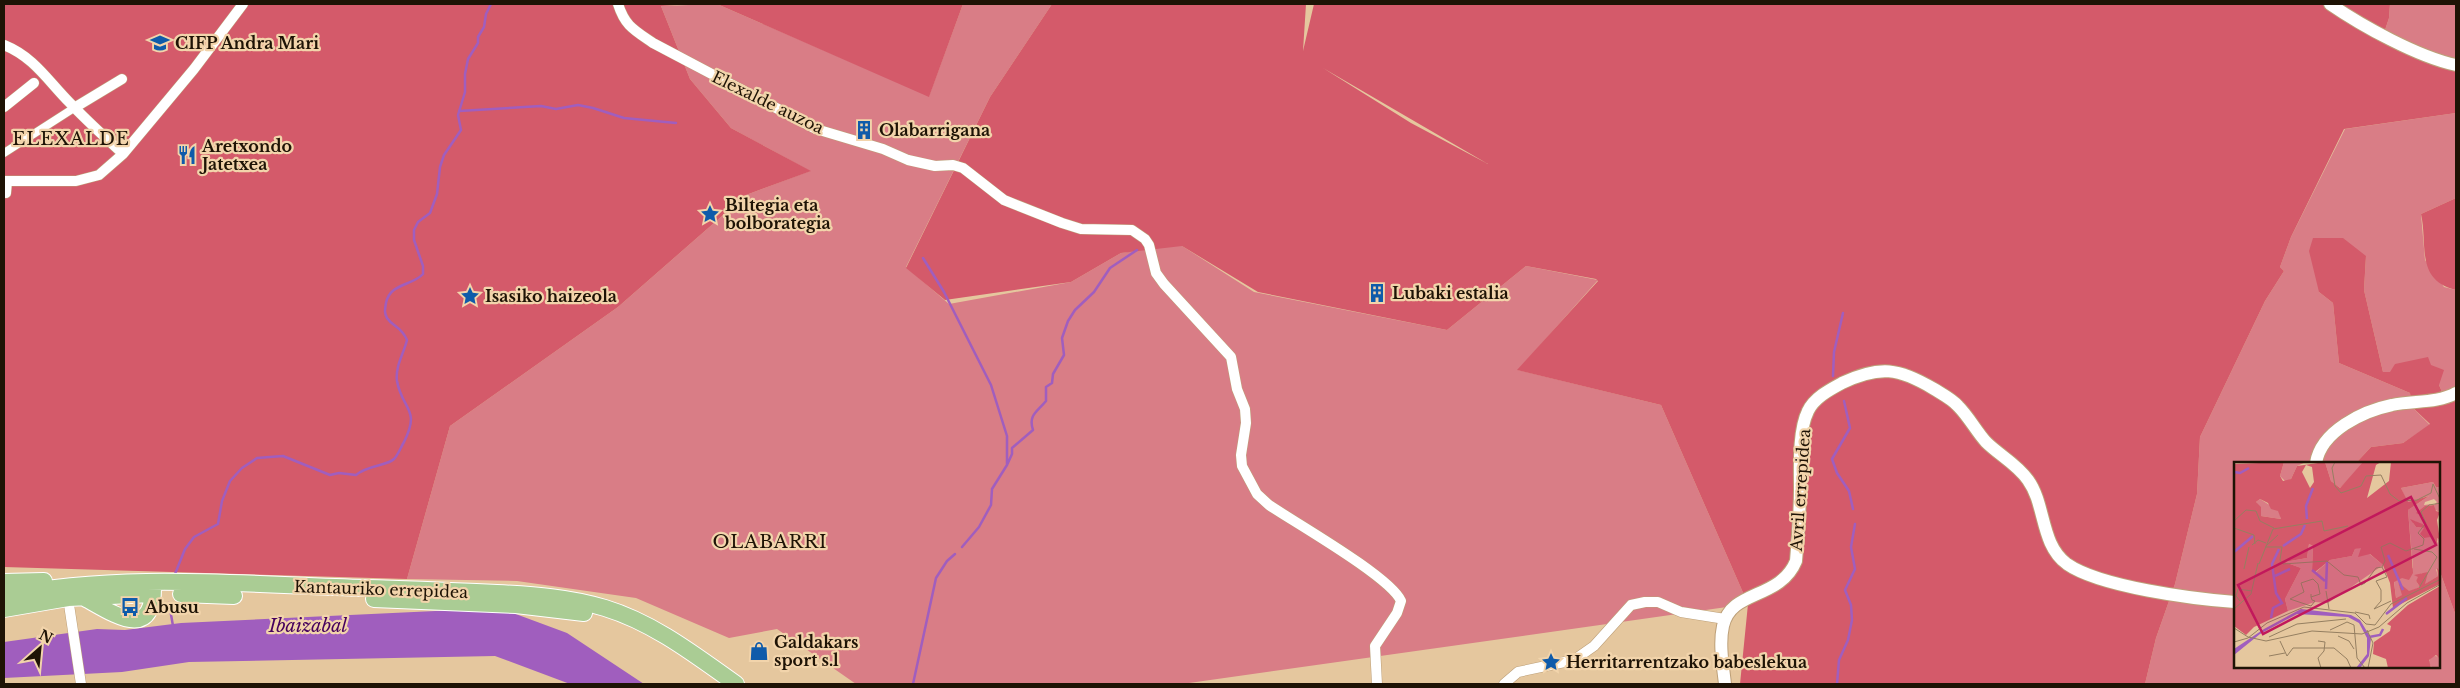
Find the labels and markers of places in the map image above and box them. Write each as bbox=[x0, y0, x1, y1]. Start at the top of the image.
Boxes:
school or university icon: CIFP Andra Mari bbox=[149, 32, 171, 54]
place label: CIFP Andra Mari bbox=[175, 33, 319, 53]
building icon: Olabarrigana bbox=[853, 119, 875, 141]
place label: Olabarrigana bbox=[879, 120, 990, 140]
place label: Aretxondo Jatetxea bbox=[199, 136, 292, 174]
restaurant icon: Aretxondo Jatetxea bbox=[176, 144, 198, 166]
place label: Biltegia eta bolborategia bbox=[724, 195, 831, 233]
place icon: Biltegia eta bolborategia bbox=[699, 203, 721, 225]
building icon: Lubaki estalia bbox=[1366, 282, 1388, 304]
place label: Lubaki estalia bbox=[1392, 283, 1509, 303]
place icon: Isasiko haizeola bbox=[459, 285, 481, 307]
place label: Isasiko haizeola bbox=[485, 286, 617, 306]
bus stop icon: Abusu bbox=[119, 596, 141, 618]
place label: Abusu bbox=[144, 597, 200, 617]
place label: Galdakars sport s.l bbox=[774, 632, 858, 670]
shop icon: Galdakars sport s.l bbox=[748, 640, 770, 662]
place icon: Herritarrentzako babeslekua bbox=[1540, 651, 1562, 673]
place label: Herritarrentzako babeslekua bbox=[1566, 652, 1807, 672]

